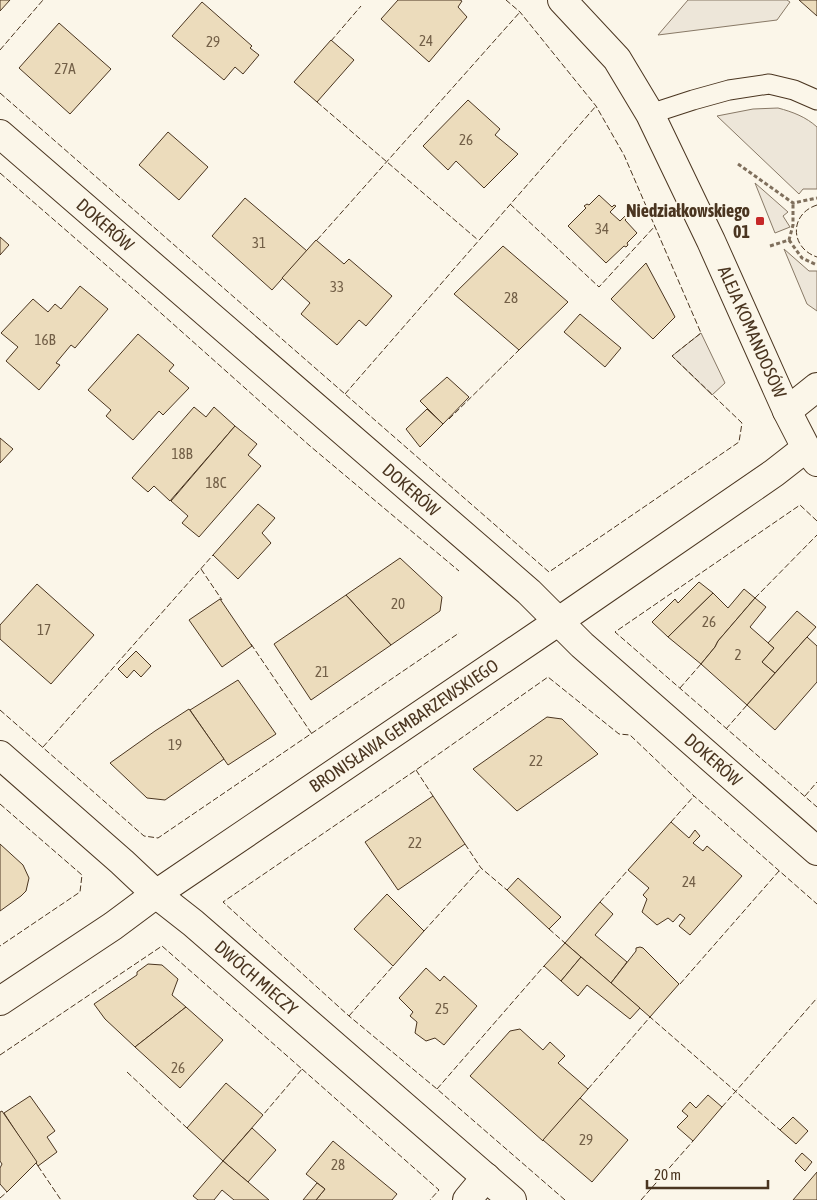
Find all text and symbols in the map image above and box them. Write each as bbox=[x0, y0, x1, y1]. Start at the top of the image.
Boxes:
house number: 24 bbox=[419, 32, 433, 49]
house number: 29 bbox=[206, 33, 220, 50]
house number: 27A bbox=[54, 60, 76, 77]
house number: 26 bbox=[459, 131, 473, 148]
street label: DOKERÓW bbox=[72, 194, 138, 255]
place label: Niedziałkowskiego 01 bbox=[626, 200, 750, 242]
marker: Niedziałkowskiego 01 bbox=[754, 215, 766, 227]
house number: 34 bbox=[595, 220, 609, 237]
house number: 31 bbox=[252, 234, 266, 251]
street label: ALEJA KOMANDOSÓW bbox=[714, 263, 791, 401]
house number: 33 bbox=[330, 278, 344, 295]
house number: 28 bbox=[504, 289, 518, 306]
house number: 16B bbox=[34, 331, 56, 348]
house number: 18B bbox=[171, 445, 193, 462]
street label: DOKERÓW bbox=[378, 459, 444, 520]
house number: 18C bbox=[206, 474, 227, 491]
house number: 20 bbox=[391, 595, 405, 612]
house number: 26 bbox=[702, 613, 716, 630]
house number: 17 bbox=[37, 621, 51, 638]
house number: 2 bbox=[734, 646, 742, 663]
street label: BRONISŁAWA GEMBARZEWSKIEGO bbox=[305, 654, 502, 797]
house number: 21 bbox=[315, 663, 329, 680]
street label: DOKERÓW bbox=[680, 729, 746, 790]
house number: 19 bbox=[168, 736, 182, 753]
house number: 22 bbox=[529, 752, 543, 769]
house number: 22 bbox=[408, 834, 422, 851]
house number: 24 bbox=[682, 873, 696, 890]
street label: DWÓCH MIECZY bbox=[211, 936, 302, 1019]
house number: 25 bbox=[435, 1000, 449, 1017]
house number: 26 bbox=[171, 1059, 185, 1076]
house number: 29 bbox=[579, 1131, 593, 1148]
house number: 28 bbox=[331, 1156, 345, 1173]
scale bar bbox=[647, 1158, 768, 1190]
text: 20 m bbox=[654, 1166, 681, 1183]

